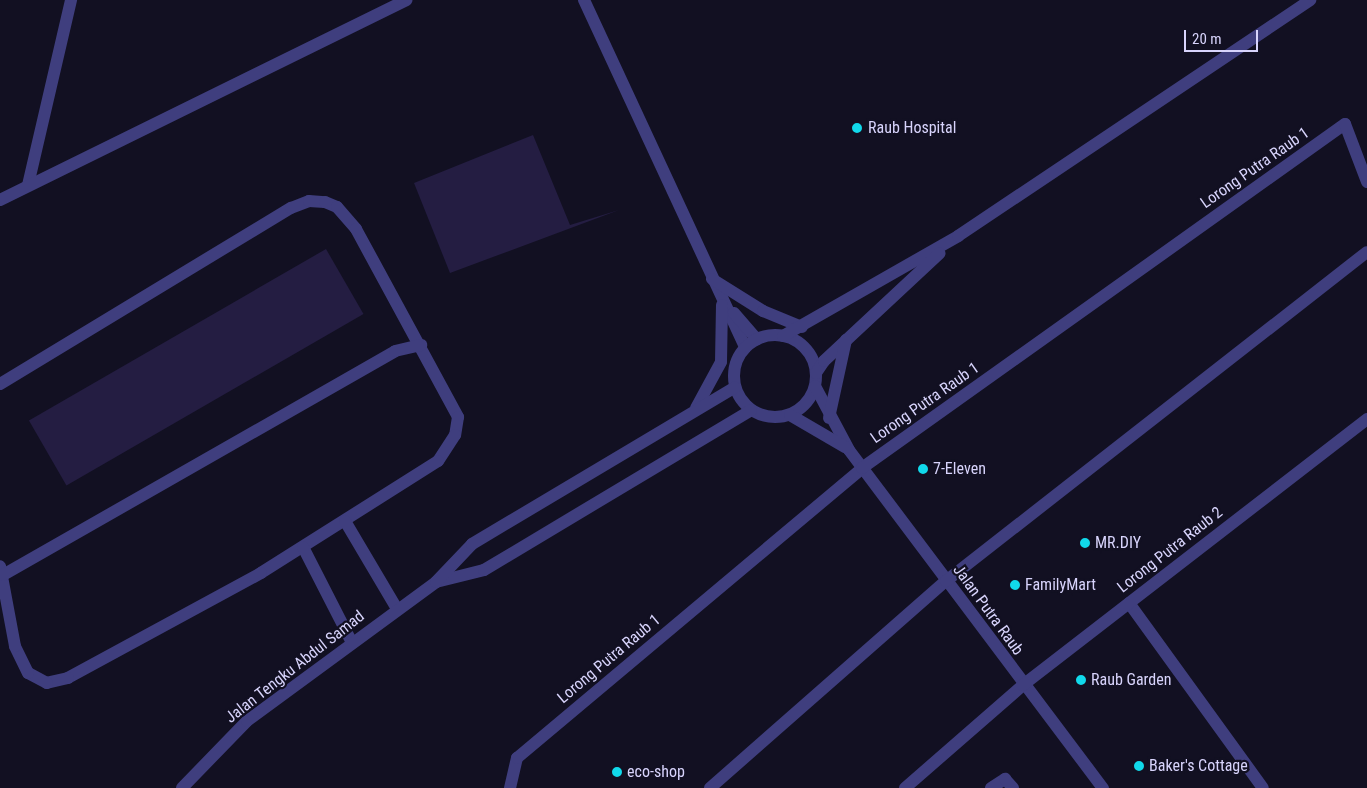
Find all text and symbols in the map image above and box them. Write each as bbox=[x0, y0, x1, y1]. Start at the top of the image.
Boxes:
scale bar bbox=[1187, 20, 1261, 52]
text: 20 m bbox=[1192, 30, 1222, 48]
place label: Raub Hospital bbox=[868, 118, 956, 138]
marker: Raub Hospital bbox=[850, 121, 864, 135]
street label: Lorong Putra Raub 1 bbox=[1197, 123, 1313, 213]
street label: Lorong Putra Raub 1 bbox=[867, 358, 983, 448]
place label: 7-Eleven bbox=[933, 459, 986, 479]
marker: 7-Eleven bbox=[917, 463, 929, 475]
street label: Lorong Putra Raub 2 bbox=[1114, 503, 1226, 597]
place label: MR.DIY bbox=[1095, 533, 1141, 553]
marker: MR.DIY bbox=[1079, 537, 1091, 549]
street label: Jalan Putra Raub bbox=[949, 561, 1027, 659]
place label: FamilyMart bbox=[1025, 575, 1096, 595]
marker: FamilyMart bbox=[1009, 579, 1021, 591]
street label: Jalan Tengku Abdul Samad bbox=[222, 607, 368, 727]
street label: Lorong Putra Raub 1 bbox=[554, 610, 664, 708]
place label: Raub Garden bbox=[1091, 670, 1171, 690]
marker: Raub Garden bbox=[1075, 674, 1087, 686]
place label: Baker's Cottage bbox=[1149, 756, 1248, 776]
marker: Baker's Cottage bbox=[1133, 760, 1145, 772]
place label: eco-shop bbox=[627, 762, 685, 782]
marker: eco-shop bbox=[611, 766, 623, 778]

